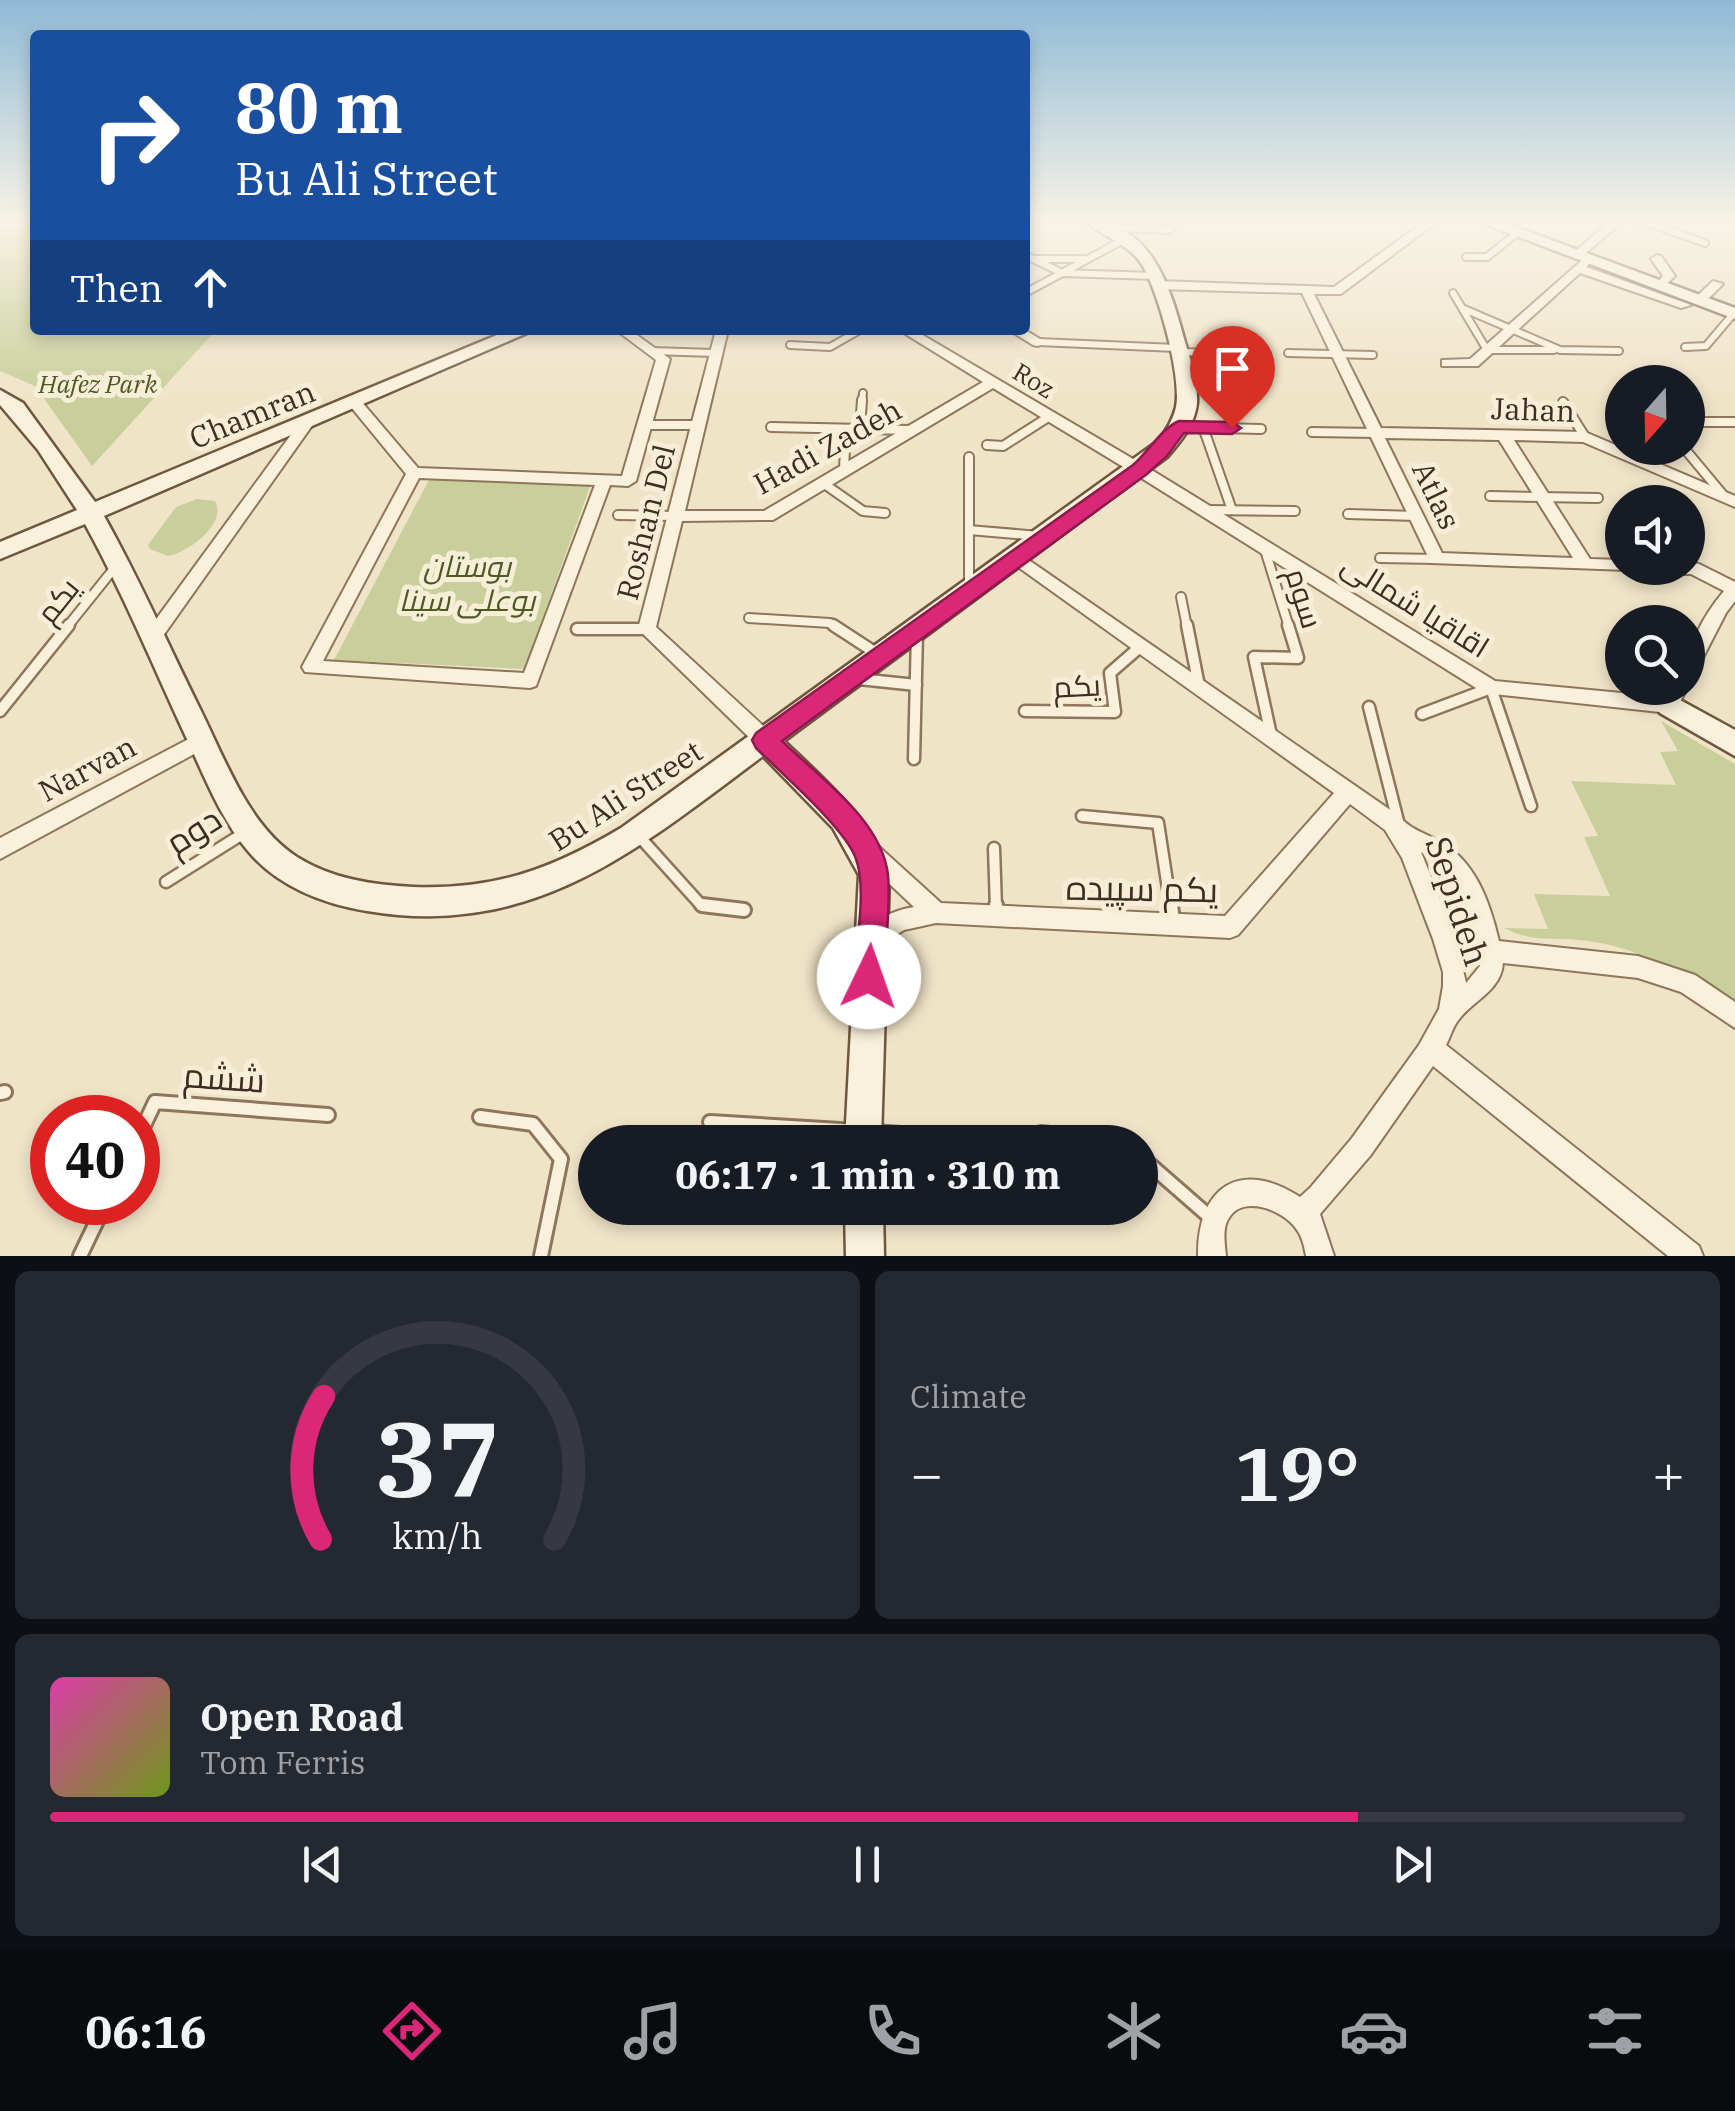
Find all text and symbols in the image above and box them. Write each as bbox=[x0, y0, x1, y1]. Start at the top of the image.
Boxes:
text: 80 m bbox=[235, 61, 403, 152]
icon: right bbox=[70, 70, 200, 200]
text: Bu Ali Street bbox=[235, 149, 498, 207]
icon: ahead bbox=[183, 260, 238, 315]
text: Then bbox=[70, 263, 163, 312]
pin bbox=[1190, 326, 1275, 429]
icon: arrive bbox=[1205, 341, 1260, 396]
street label: Roz bbox=[1007, 355, 1061, 405]
north arrow bbox=[1605, 365, 1705, 465]
map controls bbox=[1605, 365, 1705, 705]
park label: Hafez Park bbox=[38, 367, 158, 400]
street label: Chamran bbox=[184, 371, 320, 457]
street label: Jahan bbox=[1490, 388, 1576, 430]
street label: Hadi Zadeh bbox=[746, 389, 908, 503]
street label: Roshan Del bbox=[607, 440, 683, 604]
street label: Atlas bbox=[1404, 455, 1470, 535]
button: sound bbox=[1605, 485, 1705, 585]
street label: اقاقیا شمالی bbox=[1335, 544, 1497, 666]
park label: بوستان بوعلی سینا bbox=[399, 546, 537, 619]
street label: سوم bbox=[1276, 563, 1333, 633]
street label: یکم bbox=[27, 569, 89, 632]
button: search bbox=[1605, 605, 1705, 705]
street label: یکم bbox=[1052, 664, 1102, 708]
street label: Narvan bbox=[32, 726, 142, 810]
street label: Bu Ali Street bbox=[541, 731, 709, 859]
street label: دوم bbox=[156, 795, 231, 867]
street label: Sepideh bbox=[1415, 830, 1501, 972]
street label: یکم سپیده bbox=[1065, 864, 1219, 914]
position arrow bbox=[817, 925, 921, 1029]
street label: ششم bbox=[181, 1051, 267, 1105]
speed limit sign: 40 bbox=[30, 1095, 160, 1225]
text: 06:17 · 1 min · 310 m bbox=[675, 1150, 1061, 1199]
text: Climate bbox=[910, 1375, 1027, 1417]
text: 37 bbox=[375, 1390, 500, 1526]
text: 19° bbox=[1235, 1424, 1360, 1522]
text: − bbox=[910, 1438, 943, 1509]
text: + bbox=[1652, 1438, 1685, 1509]
text: km/h bbox=[392, 1512, 483, 1559]
text: Open Road bbox=[200, 1692, 404, 1741]
text: Tom Ferris bbox=[200, 1741, 365, 1783]
icon: previous bbox=[295, 1837, 350, 1892]
icon: pause bbox=[840, 1837, 895, 1892]
icon: next bbox=[1385, 1837, 1440, 1892]
icon: directions bbox=[377, 1996, 447, 2066]
icon: music bbox=[618, 1996, 688, 2066]
icon: phone bbox=[858, 1996, 928, 2066]
icon: climate bbox=[1099, 1996, 1169, 2066]
icon: car bbox=[1339, 1996, 1409, 2066]
icon: filters bbox=[1580, 1996, 1650, 2066]
text: 06:16 bbox=[85, 2002, 207, 2060]

